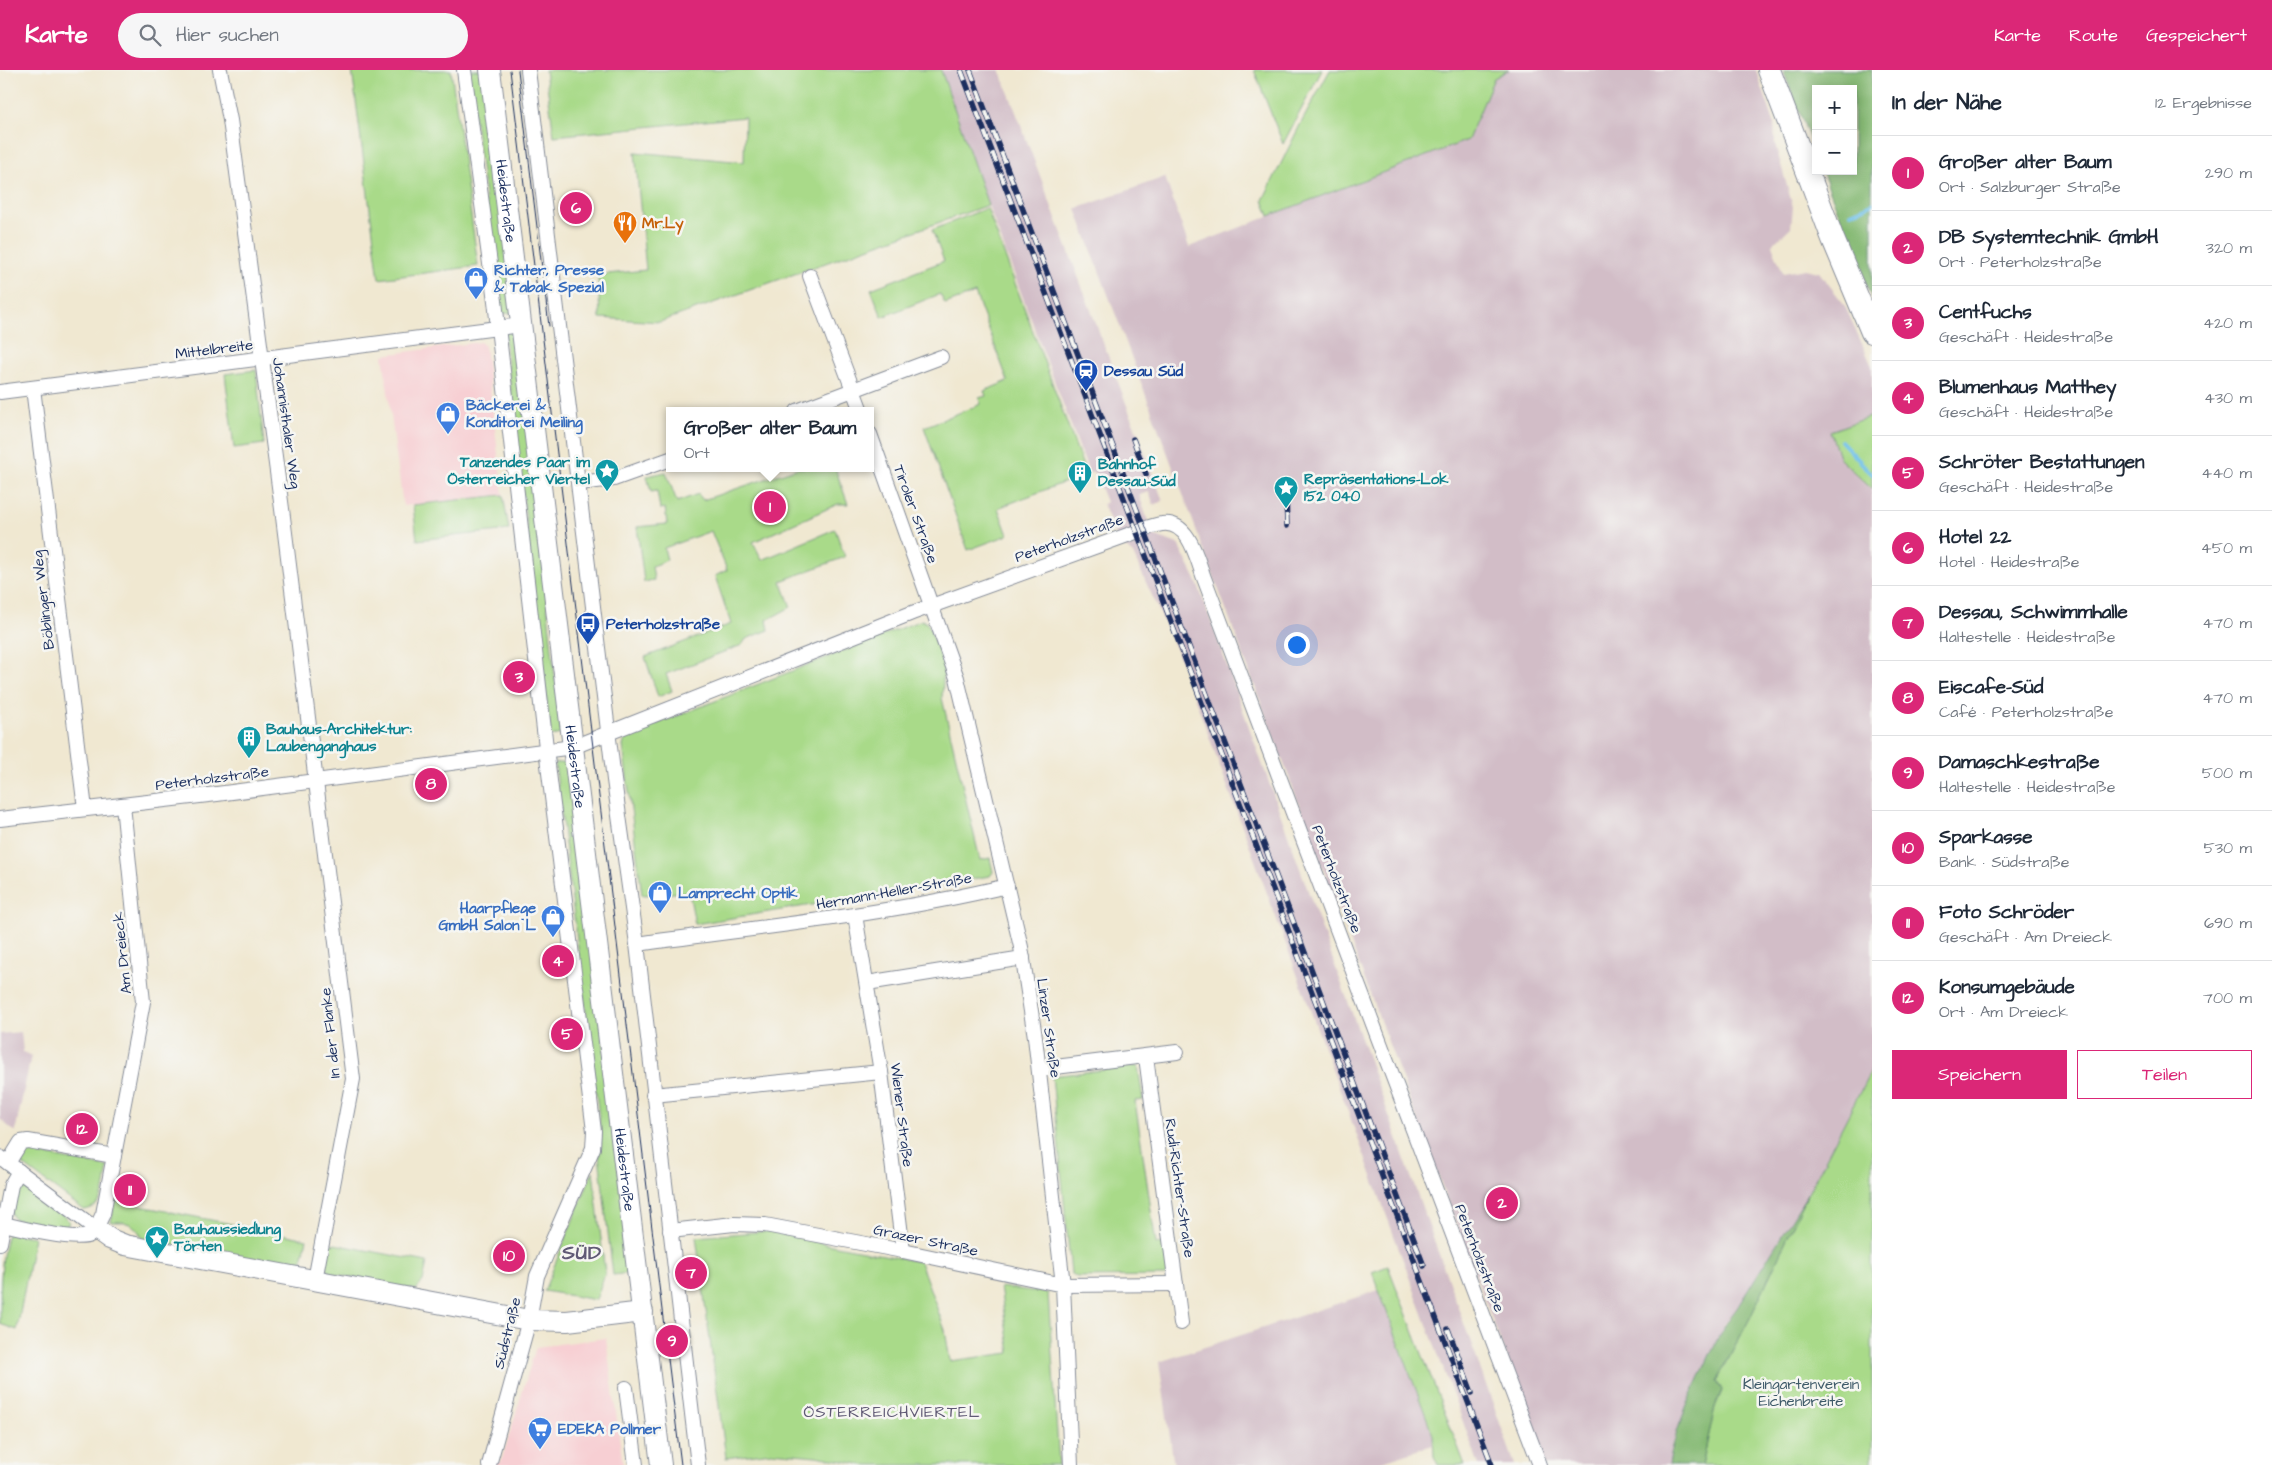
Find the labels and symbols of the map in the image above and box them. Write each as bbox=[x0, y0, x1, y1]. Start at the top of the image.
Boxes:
street label: Heidestraße bbox=[490, 158, 521, 244]
pin: 6 bbox=[560, 189, 592, 227]
restaurant icon: Mr.Ly bbox=[612, 210, 638, 244]
place label: Mr.Ly bbox=[642, 213, 684, 235]
place label: Richter, Presse & Tabak Spezial bbox=[493, 260, 605, 298]
shop icon: Richter, Presse & Tabak Spezial bbox=[463, 266, 489, 300]
street label: Mittelbreite bbox=[174, 334, 254, 365]
street label: Johannisthaler Weg bbox=[266, 356, 306, 490]
station icon: Dessau Süd bbox=[1073, 358, 1099, 392]
place label: Dessau Süd bbox=[1104, 361, 1183, 382]
place label: Bäckerei & Konditorei Meiling bbox=[466, 395, 583, 435]
shop icon: Bäckerei & Konditorei Meiling bbox=[435, 401, 461, 435]
place label: Tanzendes Paar im Österreicher Viertel bbox=[447, 452, 591, 490]
place label: Bahnhof Dessau-Süd bbox=[1098, 454, 1176, 492]
place icon: Tanzendes Paar im Österreicher Viertel bbox=[594, 458, 620, 492]
building icon: Bahnhof Dessau-Süd bbox=[1067, 460, 1093, 494]
street label: Tiroler Straße bbox=[888, 462, 943, 566]
place label: Repräsentations-Lok 152 040 bbox=[1304, 469, 1449, 507]
place icon: Repräsentations-Lok 152 040 bbox=[1273, 475, 1299, 509]
pin: 1 bbox=[754, 488, 786, 526]
street label: Peterholzstraße bbox=[1012, 509, 1126, 568]
street label: Böblinger Weg bbox=[27, 549, 61, 651]
bus stop icon: Peterholzstraße bbox=[575, 611, 601, 645]
place label: Peterholzstraße bbox=[606, 614, 720, 635]
your location bbox=[1284, 632, 1310, 658]
pin: 3 bbox=[503, 658, 535, 696]
place label: Bauhaus-Architektur: Laubenganghaus bbox=[266, 719, 412, 759]
street label: Heidestraße bbox=[559, 724, 590, 810]
building icon: Bauhaus-Architektur: Laubenganghaus bbox=[236, 725, 262, 759]
street label: Peterholzstraße bbox=[154, 761, 270, 796]
pin: 8 bbox=[415, 765, 447, 803]
street label: Peterholzstraße bbox=[1306, 822, 1367, 936]
street label: Hermann-Heller-Straße bbox=[815, 867, 974, 916]
shop icon: Lamprecht Optik bbox=[647, 880, 673, 914]
place label: Lamprecht Optik bbox=[678, 883, 798, 904]
place label: Haarpflege GmbH Salon L bbox=[438, 898, 537, 936]
shop icon: Haarpflege GmbH Salon L bbox=[540, 904, 566, 938]
street label: Am Dreieck bbox=[108, 911, 137, 995]
pin: 4 bbox=[542, 942, 574, 980]
street label: Linzer Straße bbox=[1031, 977, 1066, 1079]
street label: In der Flanke bbox=[315, 987, 346, 1079]
pin: 5 bbox=[551, 1015, 583, 1053]
street label: Wiener Straße bbox=[885, 1062, 918, 1168]
pin: 12 bbox=[66, 1110, 98, 1148]
street label: Rudi-Richter-Straße bbox=[1159, 1117, 1200, 1259]
street label: Heidestraße bbox=[609, 1127, 640, 1213]
pin: 11 bbox=[114, 1171, 146, 1209]
pin: 2 bbox=[1486, 1184, 1518, 1222]
street label: Peterholzstraße bbox=[1449, 1201, 1510, 1315]
place label: Bauhaussiedlung Törten bbox=[173, 1219, 281, 1257]
street label: Grazer Straße bbox=[872, 1219, 980, 1262]
place icon: Bauhaussiedlung Törten bbox=[144, 1225, 170, 1259]
pin: 10 bbox=[493, 1237, 525, 1275]
district label: SÜD bbox=[561, 1239, 602, 1267]
pin: 7 bbox=[675, 1254, 707, 1292]
street label: Südstraße bbox=[488, 1295, 527, 1371]
pin: 9 bbox=[656, 1322, 688, 1360]
park label: Kleingartenverein Eichenbreite bbox=[1743, 1374, 1860, 1412]
district label: ÖSTERREICHVIERTEL bbox=[804, 1401, 981, 1423]
supermarket icon: EDEKA Pollmer bbox=[527, 1416, 553, 1450]
place label: EDEKA Pollmer bbox=[558, 1419, 662, 1440]

